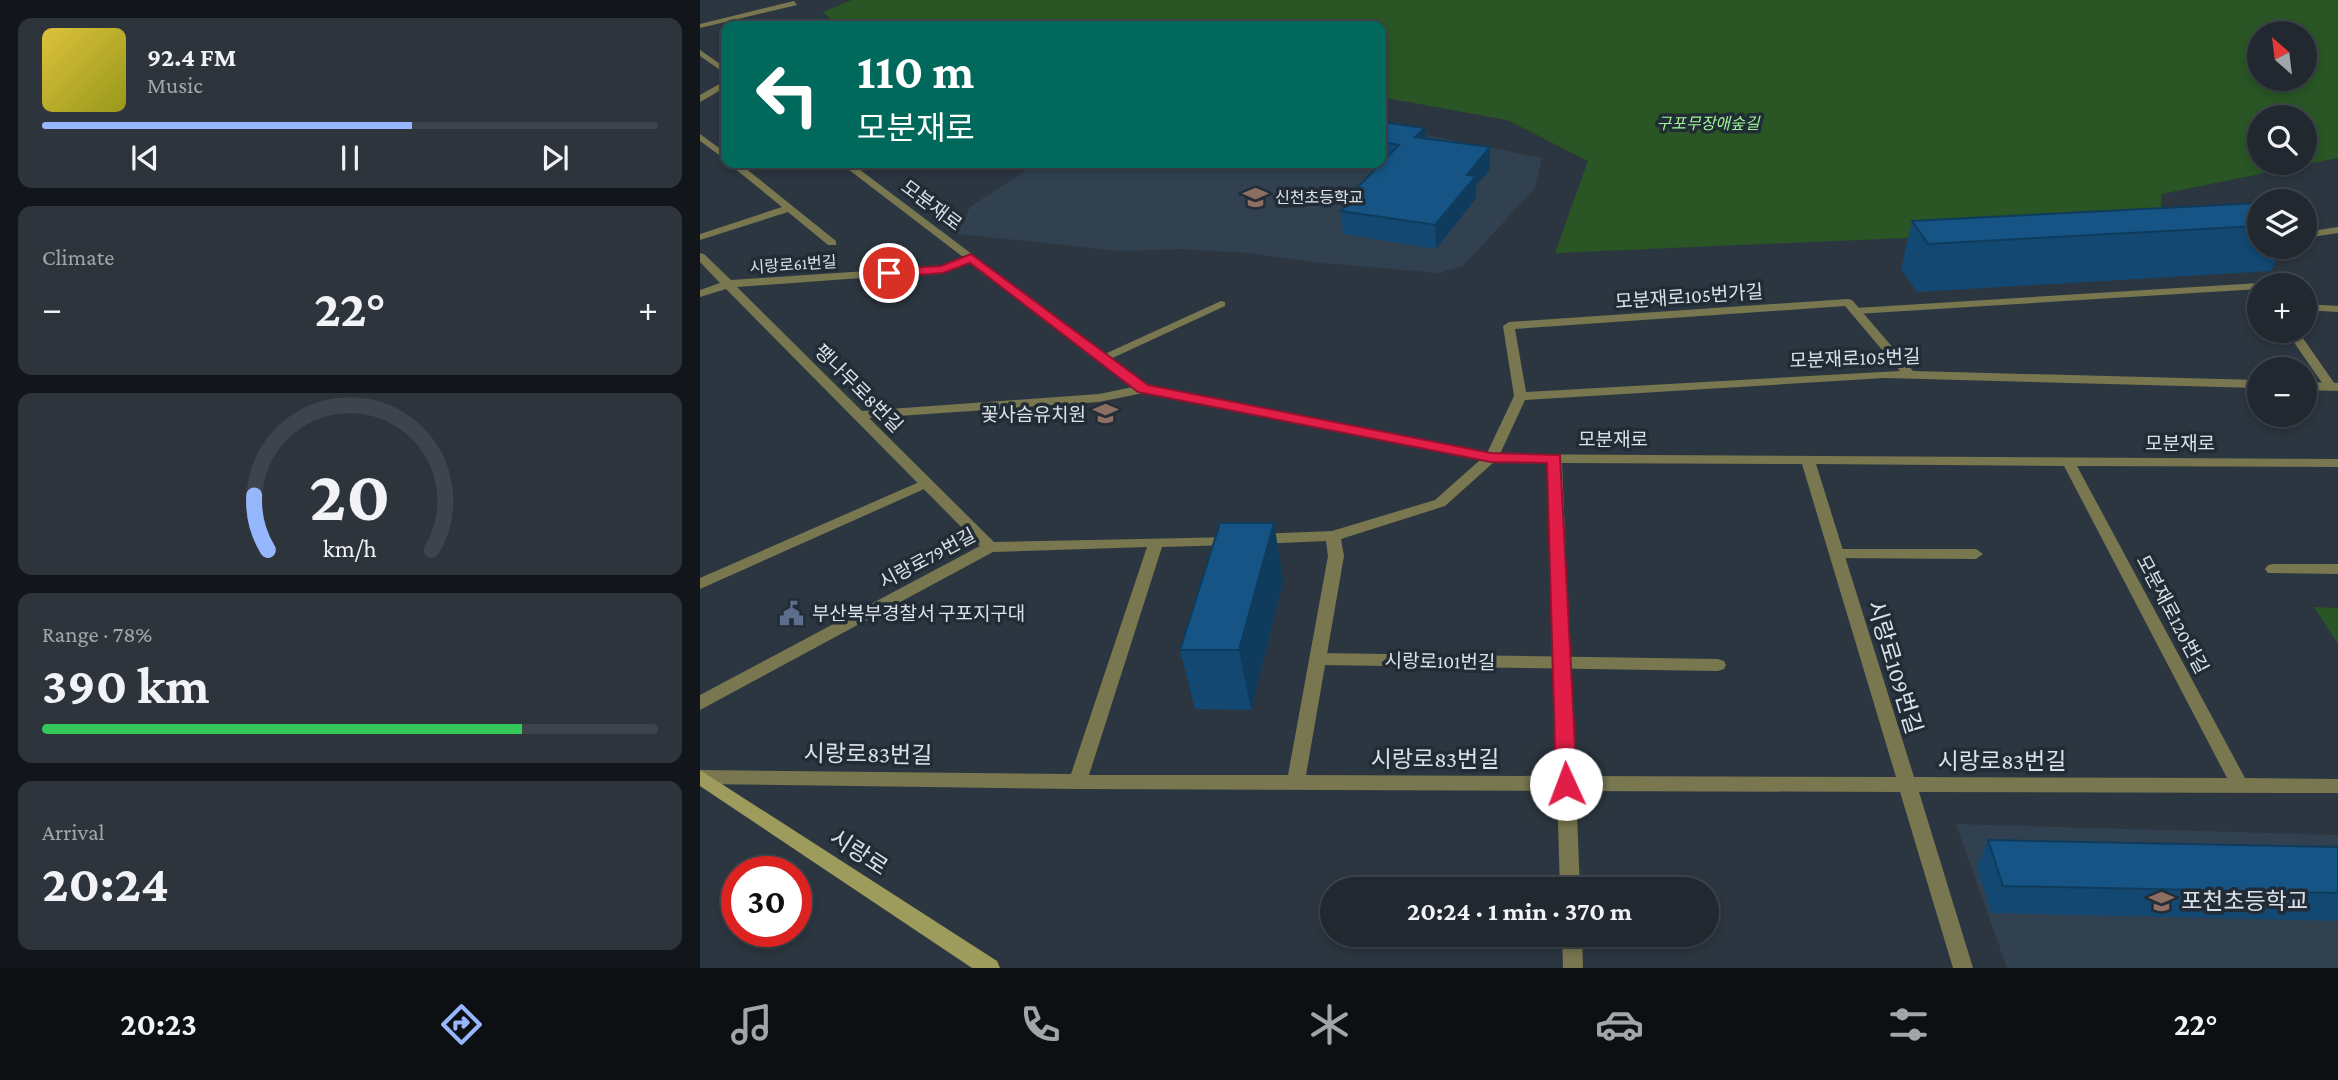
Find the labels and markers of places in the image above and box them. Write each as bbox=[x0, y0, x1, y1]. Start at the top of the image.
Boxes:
school or university icon: 신천초등학교 bbox=[1241, 183, 1269, 211]
place label: 신천초등학교 bbox=[1275, 189, 1363, 206]
pin bbox=[859, 243, 919, 303]
school or university icon: 꽃사슴유치원 bbox=[1092, 400, 1120, 428]
place label: 꽃사슴유치원 bbox=[981, 404, 1086, 425]
public building icon: 부산북부경찰서 구포지구대 bbox=[778, 599, 806, 627]
place label: 부산북부경찰서 구포지구대 bbox=[812, 603, 1025, 624]
school or university icon: 포천초등학교 bbox=[2147, 887, 2175, 915]
place label: 포천초등학교 bbox=[2181, 888, 2308, 914]

